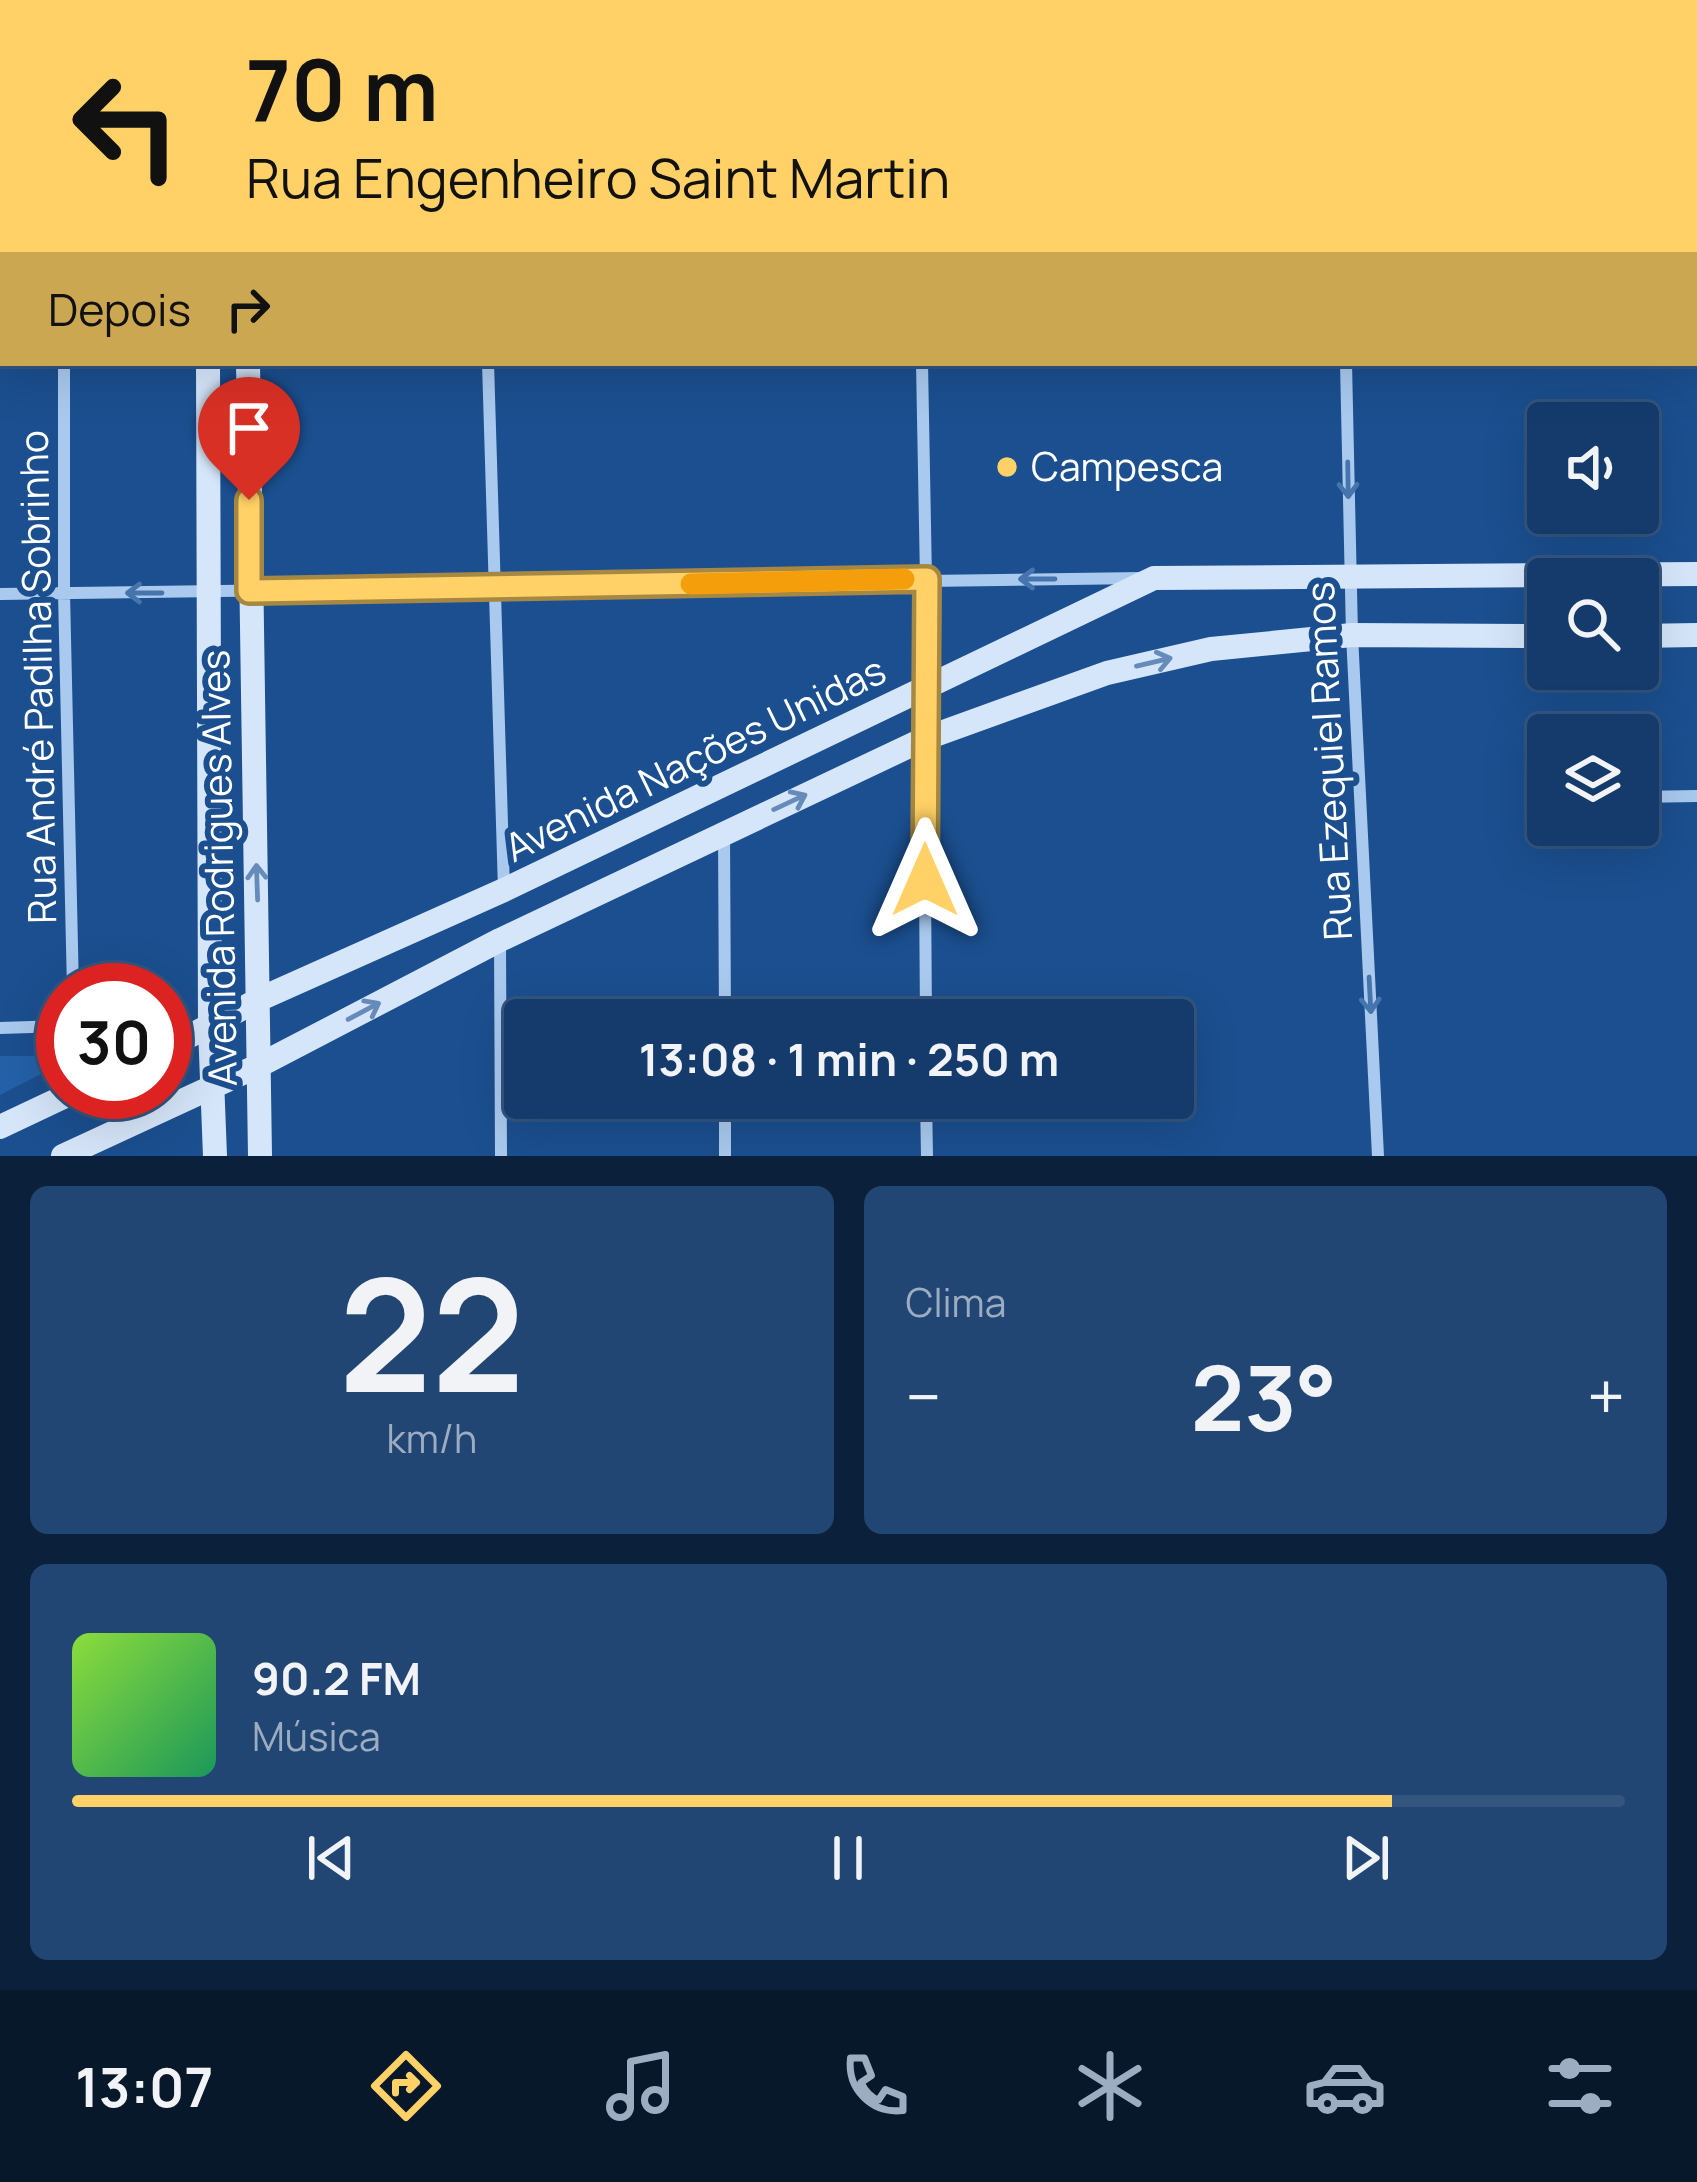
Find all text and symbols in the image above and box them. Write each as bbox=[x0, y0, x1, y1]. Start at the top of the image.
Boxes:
text: 70 m bbox=[246, 31, 438, 146]
icon: left bbox=[48, 48, 204, 204]
text: Rua Engenheiro Saint Martin bbox=[246, 140, 950, 214]
icon: right bbox=[215, 276, 281, 342]
text: Depois bbox=[48, 278, 191, 340]
pin bbox=[198, 377, 300, 500]
icon: arrive bbox=[216, 395, 282, 461]
map controls bbox=[1527, 402, 1659, 846]
button: sound bbox=[1527, 402, 1659, 534]
street label: Rua André Padilha Sobrinho bbox=[6, 430, 68, 924]
place label: Campesca bbox=[1031, 439, 1223, 493]
marker: Campesca bbox=[994, 454, 1020, 480]
one-way arrow bbox=[1336, 460, 1359, 499]
button: search bbox=[1527, 558, 1659, 690]
one-way arrow bbox=[1018, 567, 1057, 590]
street label: Rua Ezequiel Ramos bbox=[1292, 580, 1364, 942]
one-way arrow bbox=[125, 582, 164, 604]
street label: Avenida Nações Unidas bbox=[495, 642, 894, 874]
street label: Avenida Rodrigues Alves bbox=[187, 649, 249, 1087]
one-way arrow bbox=[1134, 650, 1172, 672]
button: layers bbox=[1527, 714, 1659, 846]
one-way arrow bbox=[771, 790, 807, 812]
position arrow bbox=[862, 817, 988, 943]
one-way arrow bbox=[246, 863, 269, 902]
speed limit sign: 30 bbox=[36, 963, 192, 1119]
one-way arrow bbox=[1359, 975, 1382, 1014]
one-way arrow bbox=[346, 998, 381, 1021]
text: 13:08 · 1 min · 250 m bbox=[639, 1028, 1059, 1090]
text: 22 bbox=[339, 1226, 525, 1439]
text: Clima bbox=[906, 1275, 1006, 1329]
text: 23° bbox=[1191, 1335, 1337, 1458]
text: − bbox=[906, 1351, 941, 1441]
text: + bbox=[1587, 1351, 1625, 1441]
text: km/h bbox=[386, 1411, 477, 1465]
text: 90.2 FM bbox=[252, 1647, 421, 1709]
text: Música bbox=[252, 1709, 381, 1763]
icon: previous bbox=[298, 1825, 364, 1891]
icon: pause bbox=[815, 1825, 881, 1891]
icon: next bbox=[1333, 1825, 1399, 1891]
icon: directions bbox=[364, 2044, 448, 2128]
icon: music bbox=[599, 2044, 683, 2128]
icon: phone bbox=[833, 2044, 917, 2128]
icon: climate bbox=[1068, 2044, 1152, 2128]
icon: car bbox=[1303, 2044, 1387, 2128]
icon: filters bbox=[1538, 2044, 1622, 2128]
text: 13:07 bbox=[75, 2049, 213, 2123]

